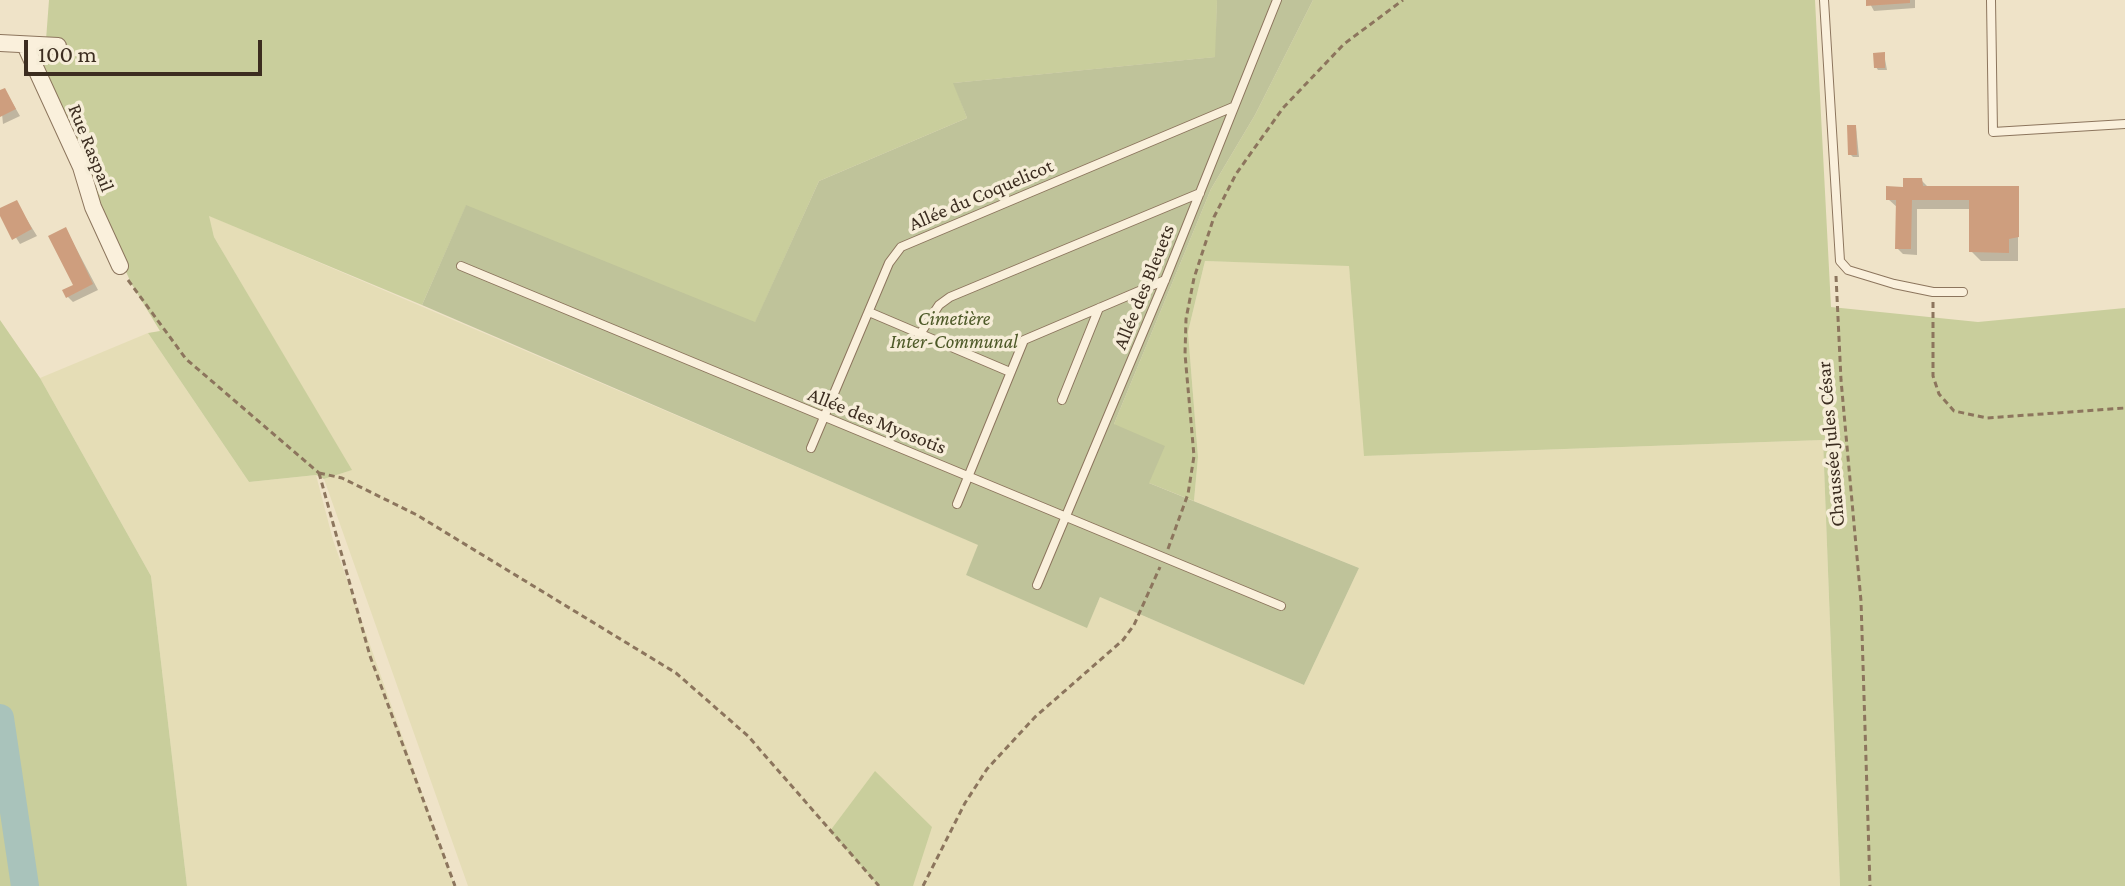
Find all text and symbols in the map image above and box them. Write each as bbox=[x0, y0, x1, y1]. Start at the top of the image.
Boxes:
scale bar bbox=[28, 24, 266, 74]
text: 100 m bbox=[38, 40, 97, 67]
street label: Rue Raspail bbox=[63, 101, 119, 195]
street label: Allée du Coquelicot bbox=[905, 154, 1057, 236]
street label: Allée des Bleuets bbox=[1108, 221, 1180, 353]
park label: Cimetière Inter-Communal bbox=[890, 307, 1018, 354]
street label: Chaussée Jules César bbox=[1812, 360, 1850, 528]
street label: Allée des Myosotis bbox=[804, 382, 950, 460]

